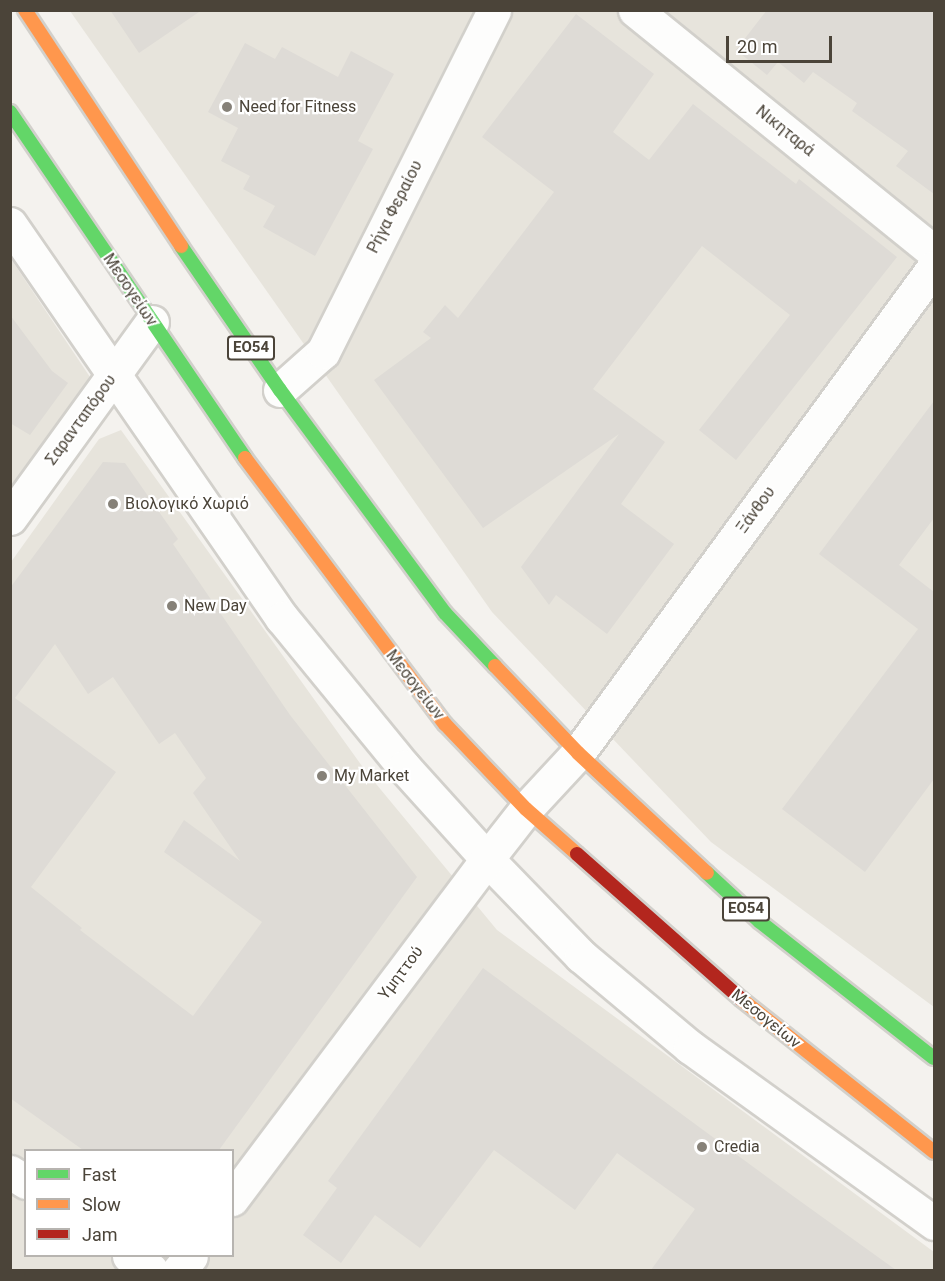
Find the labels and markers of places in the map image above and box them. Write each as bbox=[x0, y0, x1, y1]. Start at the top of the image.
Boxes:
place label: Need for Fitness bbox=[239, 97, 356, 117]
marker: Need for Fitness bbox=[220, 100, 234, 114]
place label: Βιολογικό Χωριό bbox=[125, 494, 249, 514]
marker: Βιολογικό Χωριό bbox=[106, 497, 120, 511]
place label: New Day bbox=[184, 596, 247, 616]
marker: New Day bbox=[165, 599, 179, 613]
place label: My Market bbox=[334, 766, 409, 786]
marker: My Market bbox=[315, 769, 329, 783]
place label: Credia bbox=[714, 1137, 760, 1157]
marker: Credia bbox=[695, 1140, 709, 1154]

